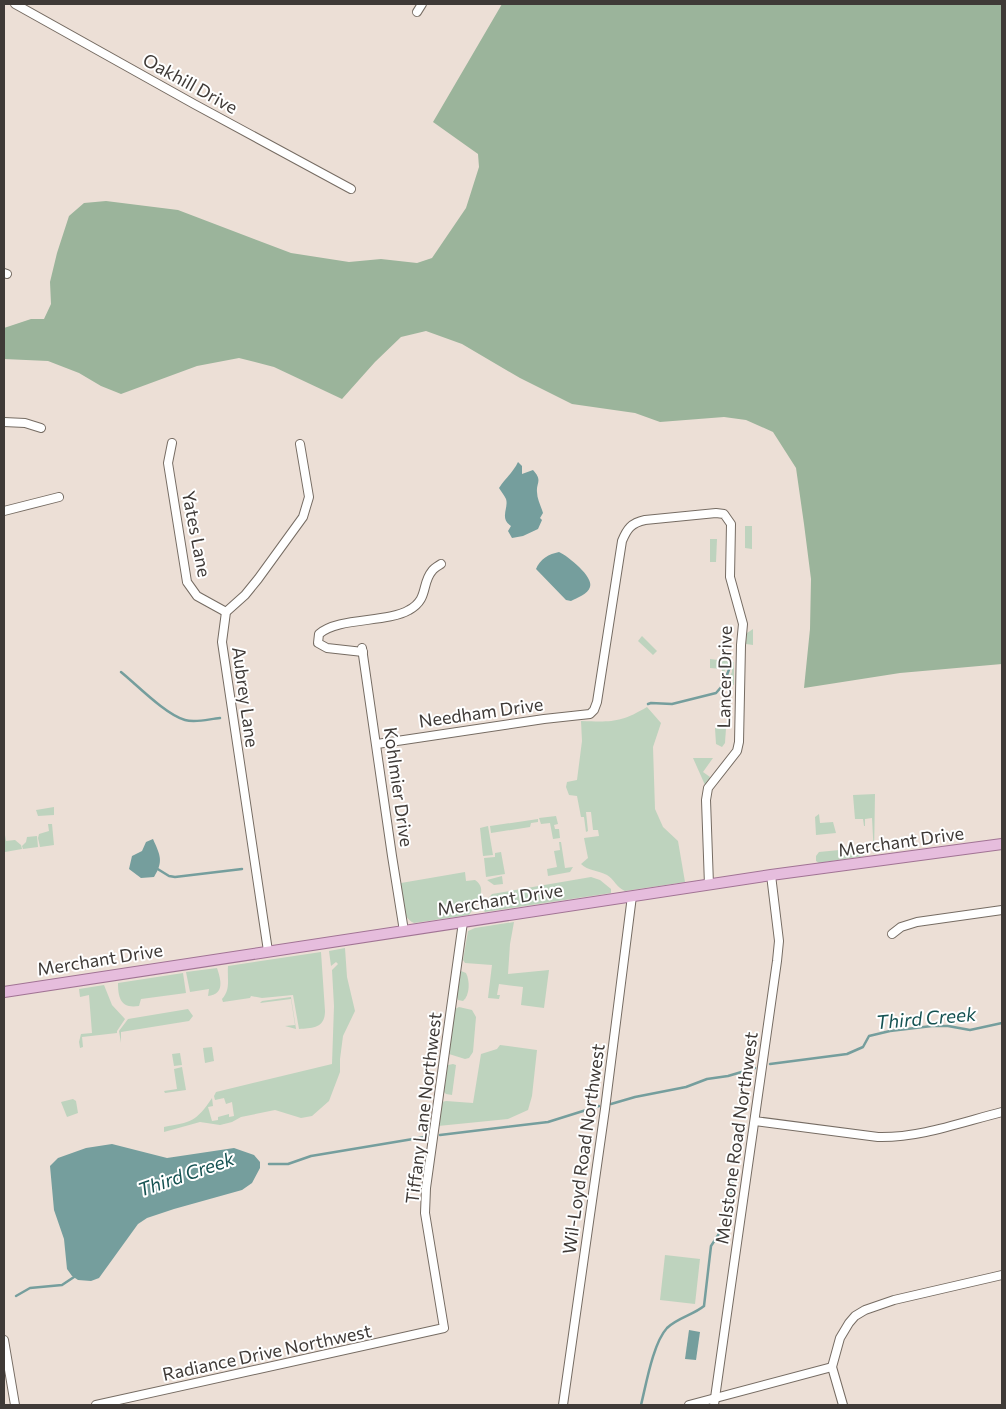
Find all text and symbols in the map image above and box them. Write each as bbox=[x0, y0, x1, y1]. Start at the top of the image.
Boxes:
street label: Oakhill Drive bbox=[139, 48, 242, 118]
street label: Yates Lane bbox=[178, 489, 216, 579]
street label: Lancer Drive bbox=[712, 626, 736, 728]
street label: Aubrey Lane bbox=[228, 645, 264, 749]
street label: Needham Drive bbox=[417, 692, 544, 732]
street label: Kohlmier Drive bbox=[380, 725, 418, 848]
street label: Merchant Drive bbox=[837, 821, 965, 861]
street label: Merchant Drive bbox=[435, 878, 564, 920]
street label: Merchant Drive bbox=[35, 938, 164, 980]
water label: Third Creek bbox=[875, 1002, 978, 1033]
street label: Tiffany Lane Northwest bbox=[400, 1011, 446, 1205]
street label: Melstone Road Northwest bbox=[710, 1030, 762, 1245]
street label: Wil-Loyd Road Northwest bbox=[557, 1042, 609, 1256]
water label: Third Creek bbox=[135, 1146, 238, 1201]
street label: Radiance Drive Northwest bbox=[160, 1319, 373, 1385]

